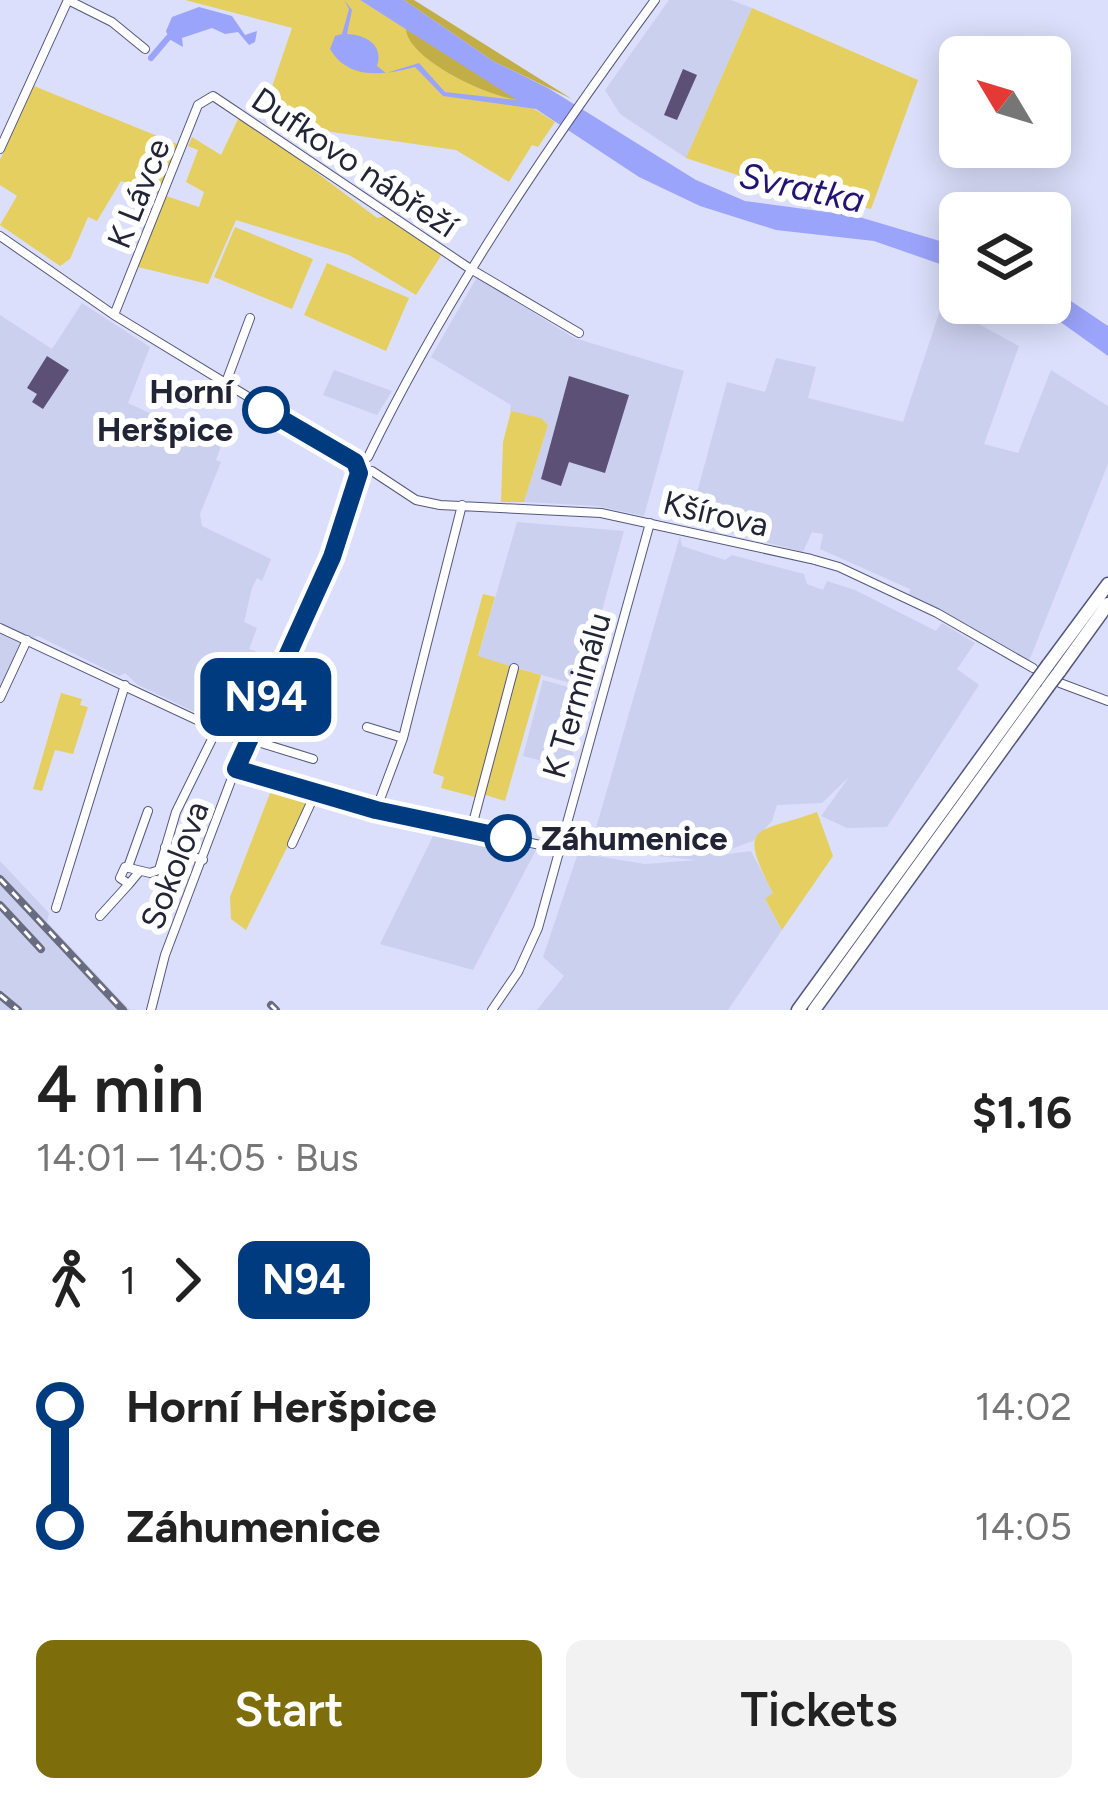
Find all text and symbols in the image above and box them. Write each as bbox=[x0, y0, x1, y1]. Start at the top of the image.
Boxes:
north arrow bbox=[939, 36, 1071, 168]
map controls bbox=[939, 36, 1071, 324]
street label: Dufkovo nábřeží bbox=[245, 79, 466, 246]
street label: K Lávce bbox=[99, 133, 178, 254]
water label: Svratka bbox=[736, 153, 868, 222]
button: layers bbox=[939, 192, 1071, 324]
place label: Horní Heršpice bbox=[97, 372, 235, 449]
marker: Horní Heršpice bbox=[244, 388, 288, 432]
street label: Kšírova bbox=[660, 482, 772, 544]
street label: K Terminálu bbox=[534, 608, 619, 782]
line badge: N94 bbox=[197, 658, 335, 736]
text: N94 bbox=[224, 671, 308, 722]
street label: Sokolova bbox=[132, 796, 217, 935]
marker: Záhumenice bbox=[486, 816, 530, 860]
place label: Záhumenice bbox=[541, 819, 728, 858]
text: 4 min bbox=[36, 1049, 204, 1129]
text: $1.16 bbox=[972, 1085, 1072, 1139]
text: 14:01 – 14:05 · Bus bbox=[36, 1134, 359, 1181]
icon: walk bbox=[36, 1247, 102, 1313]
icon: forward bbox=[154, 1247, 220, 1313]
text: N94 bbox=[262, 1254, 346, 1305]
text: 1 bbox=[120, 1257, 136, 1304]
text: Horní Heršpice bbox=[126, 1379, 437, 1433]
text: 14:02 bbox=[975, 1383, 1072, 1430]
text: Záhumenice bbox=[126, 1499, 380, 1553]
text: 14:05 bbox=[974, 1503, 1072, 1550]
button: Start bbox=[36, 1640, 542, 1778]
button: Tickets bbox=[566, 1640, 1072, 1778]

